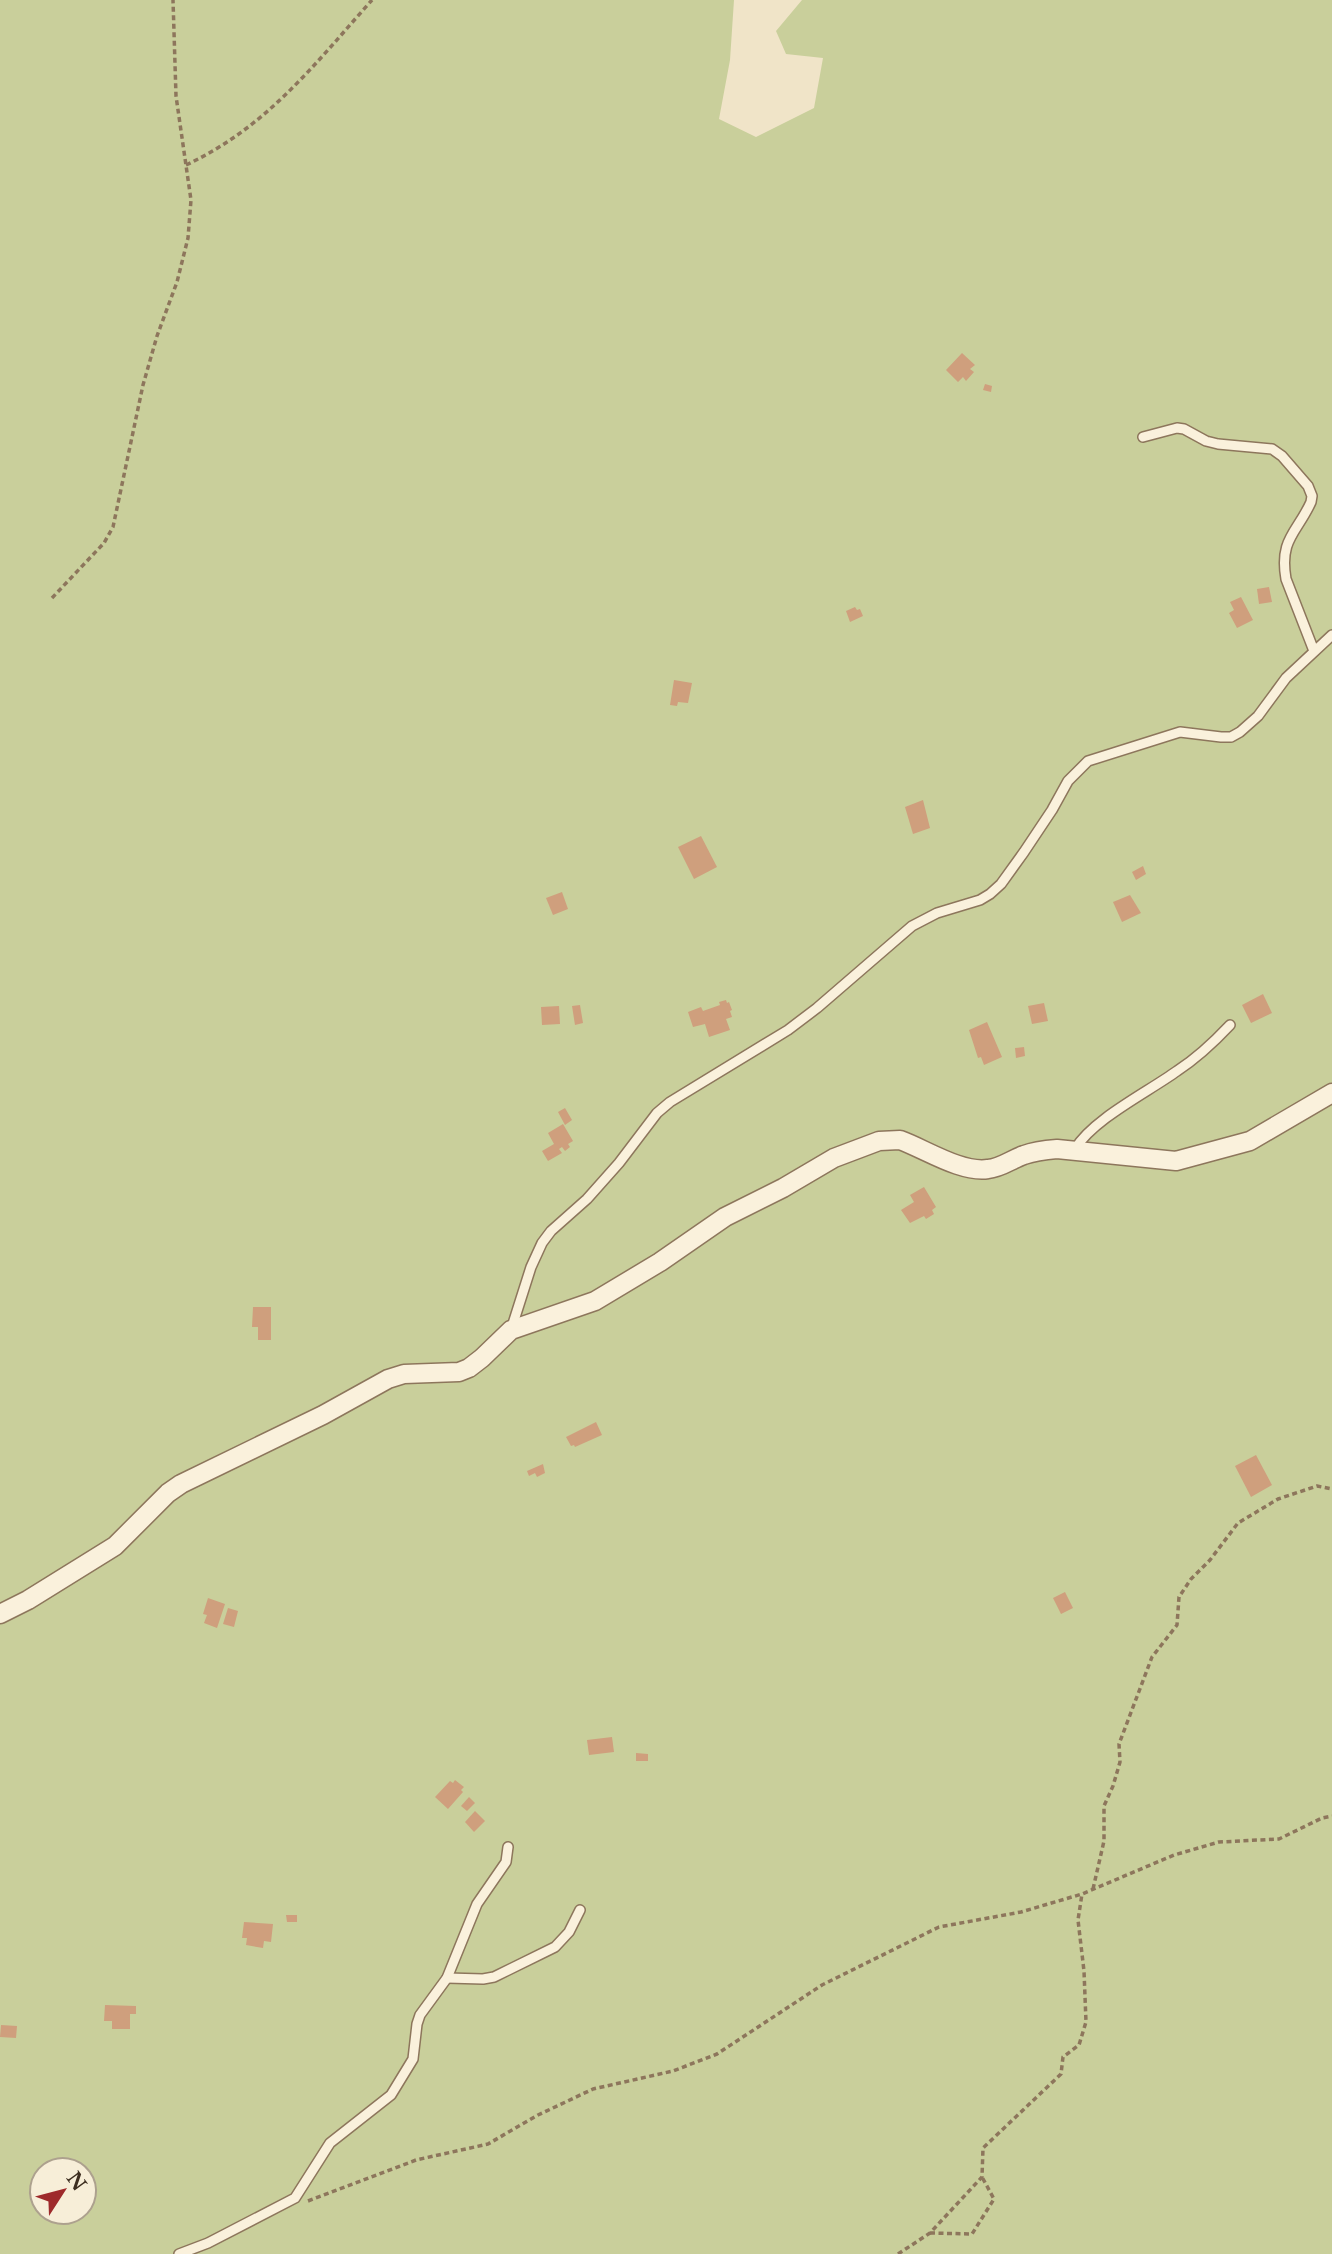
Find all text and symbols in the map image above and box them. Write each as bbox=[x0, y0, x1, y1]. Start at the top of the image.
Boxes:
north arrow bbox=[28, 2156, 98, 2226]
text: N bbox=[62, 2167, 91, 2195]

